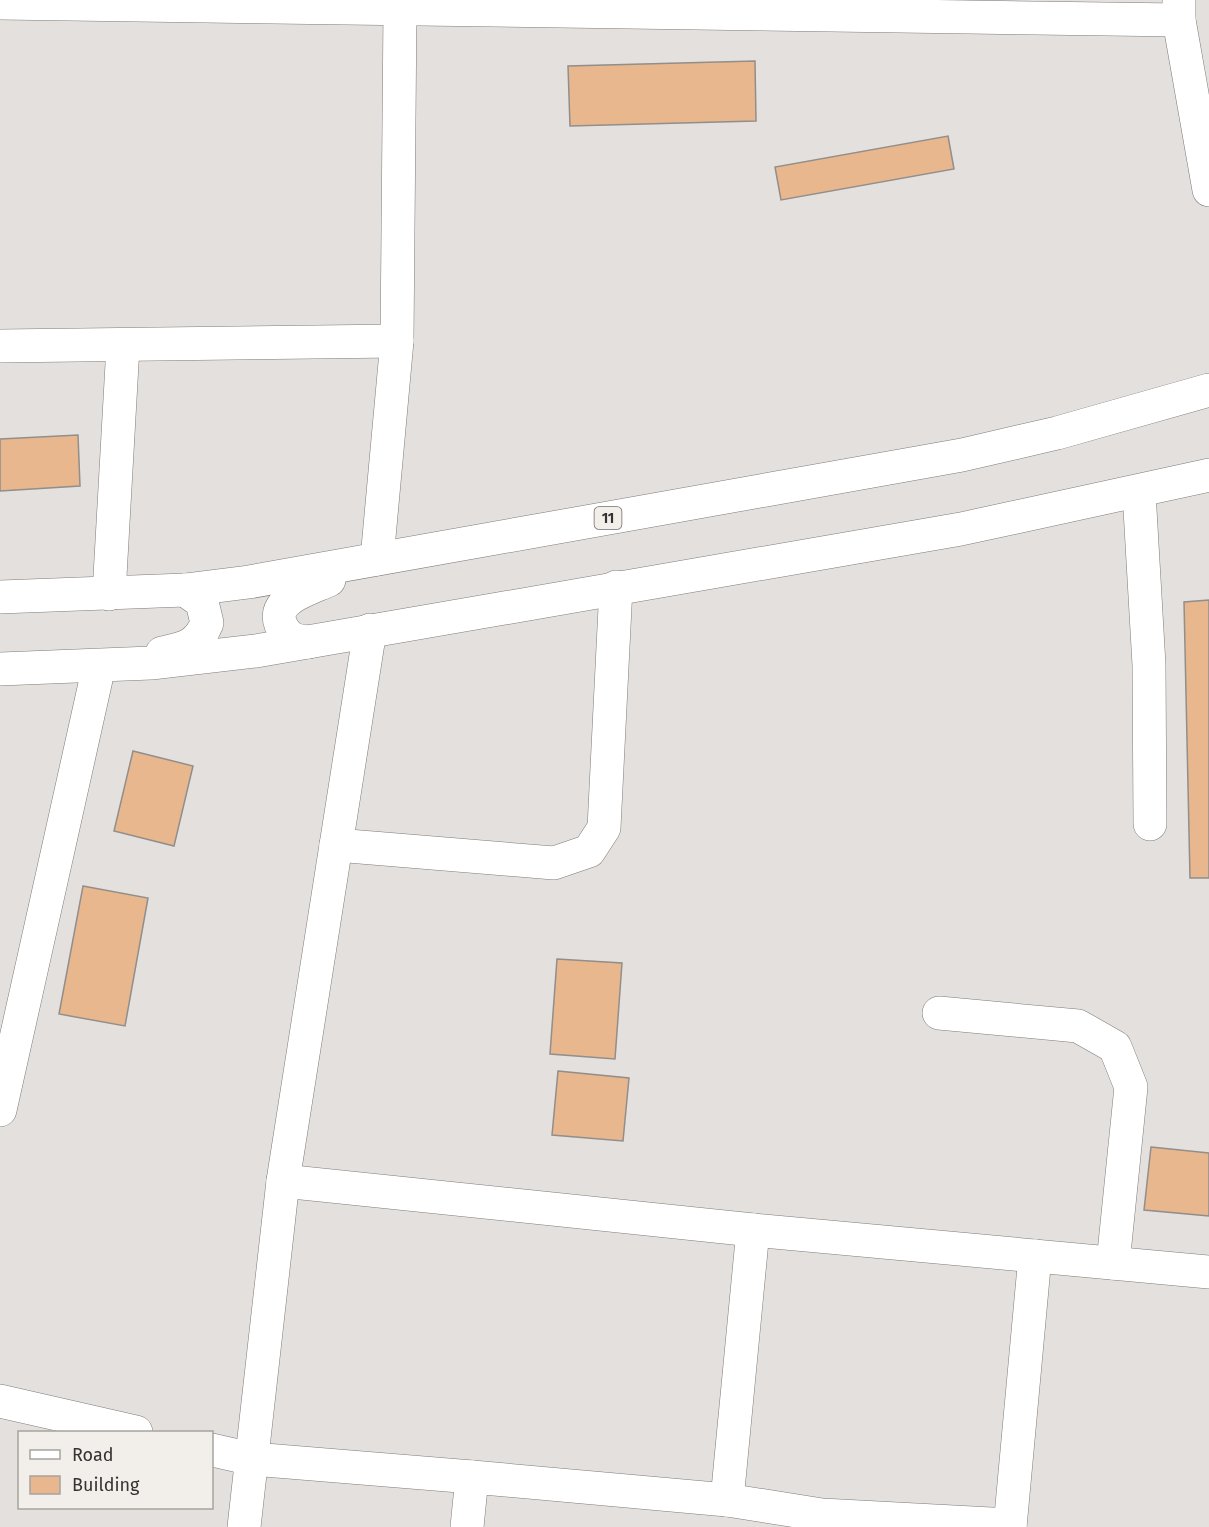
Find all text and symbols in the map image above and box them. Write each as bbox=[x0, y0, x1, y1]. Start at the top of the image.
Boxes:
road number: 11 bbox=[594, 507, 622, 529]
legend bbox=[18, 1431, 213, 1509]
text: Road bbox=[72, 1444, 114, 1466]
text: Building bbox=[72, 1474, 140, 1496]

